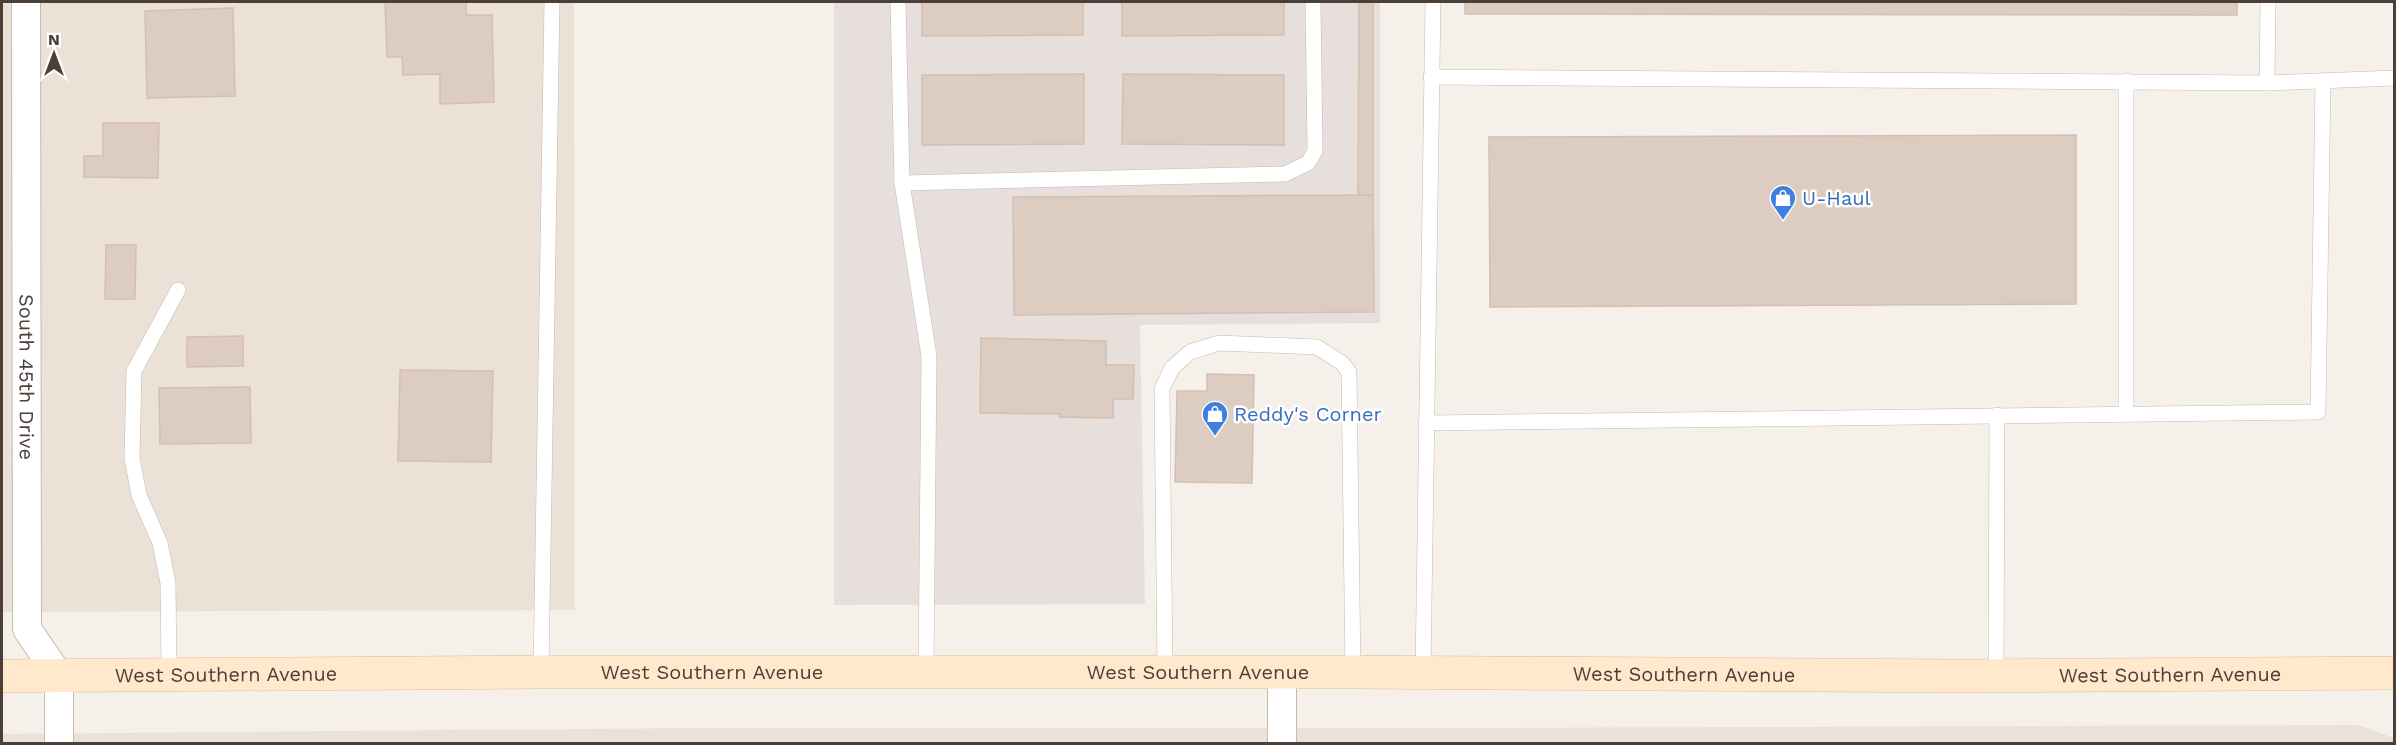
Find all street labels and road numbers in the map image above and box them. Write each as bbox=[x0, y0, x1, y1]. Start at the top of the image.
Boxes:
street label: South 45th Drive bbox=[14, 294, 39, 460]
street label: West Southern Avenue bbox=[601, 660, 823, 684]
street label: West Southern Avenue bbox=[1087, 660, 1309, 684]
street label: West Southern Avenue bbox=[1573, 661, 1795, 687]
street label: West Southern Avenue bbox=[115, 662, 337, 687]
street label: West Southern Avenue bbox=[2059, 662, 2281, 687]

